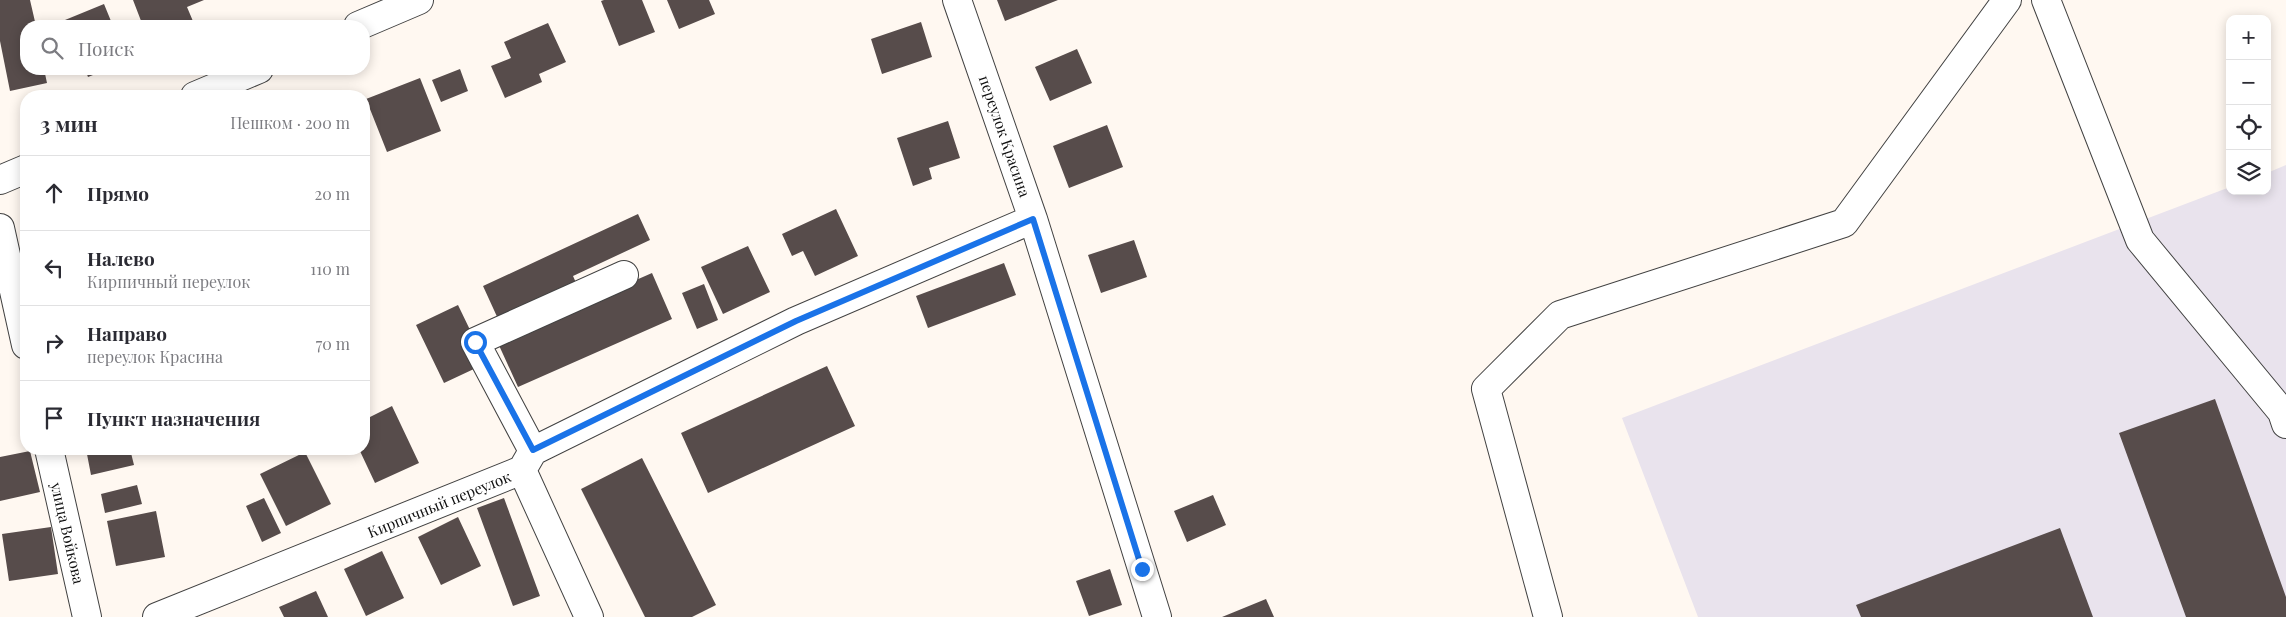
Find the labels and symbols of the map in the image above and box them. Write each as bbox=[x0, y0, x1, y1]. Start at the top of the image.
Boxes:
street label: переулок Красина bbox=[975, 72, 1035, 200]
route start bbox=[464, 331, 487, 354]
street label: Кирпичный переулок bbox=[364, 466, 514, 542]
street label: улица Войкова bbox=[46, 479, 89, 586]
route end bbox=[1131, 558, 1154, 581]

